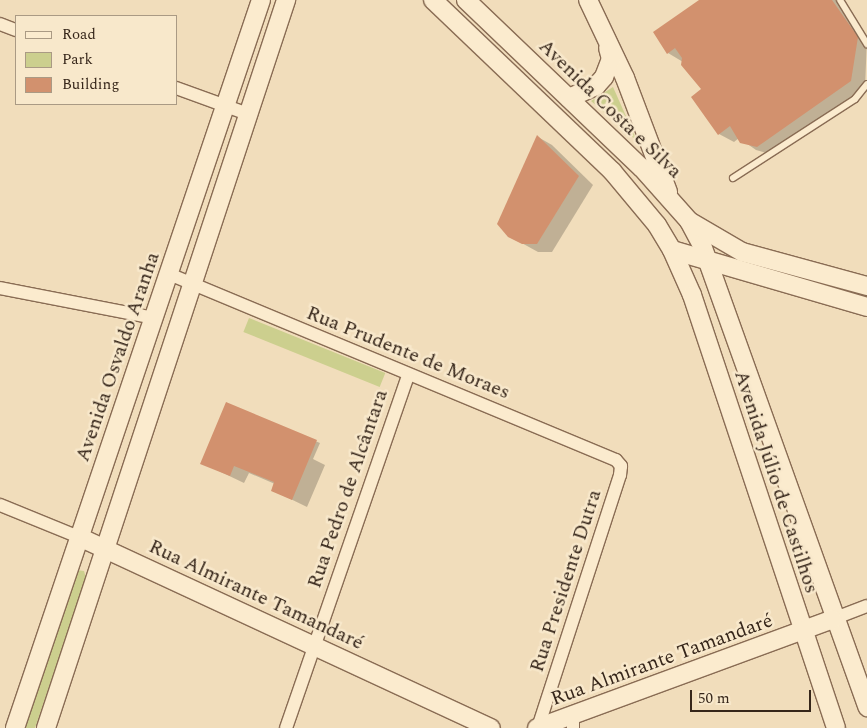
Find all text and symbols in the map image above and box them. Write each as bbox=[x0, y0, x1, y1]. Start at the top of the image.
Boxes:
legend bbox=[15, 15, 178, 105]
text: Road bbox=[62, 23, 96, 46]
street label: Avenida Costa e Silva bbox=[533, 34, 687, 184]
text: Park bbox=[62, 48, 93, 71]
text: Building bbox=[62, 73, 119, 96]
street label: Avenida Osvaldo Aranha bbox=[71, 249, 165, 465]
street label: Rua Prudente de Moraes bbox=[303, 301, 513, 405]
street label: Avenida Júlio de Castilhos bbox=[729, 368, 823, 596]
street label: Rua Pedro de Alcântara bbox=[303, 387, 393, 591]
street label: Rua Presidente Dutra bbox=[525, 487, 607, 675]
street label: Rua Almirante Tamandaré bbox=[145, 535, 367, 655]
street label: Rua Almirante Tamandaré bbox=[548, 609, 776, 711]
scale bar bbox=[692, 680, 813, 712]
text: 50 m bbox=[698, 687, 730, 710]

